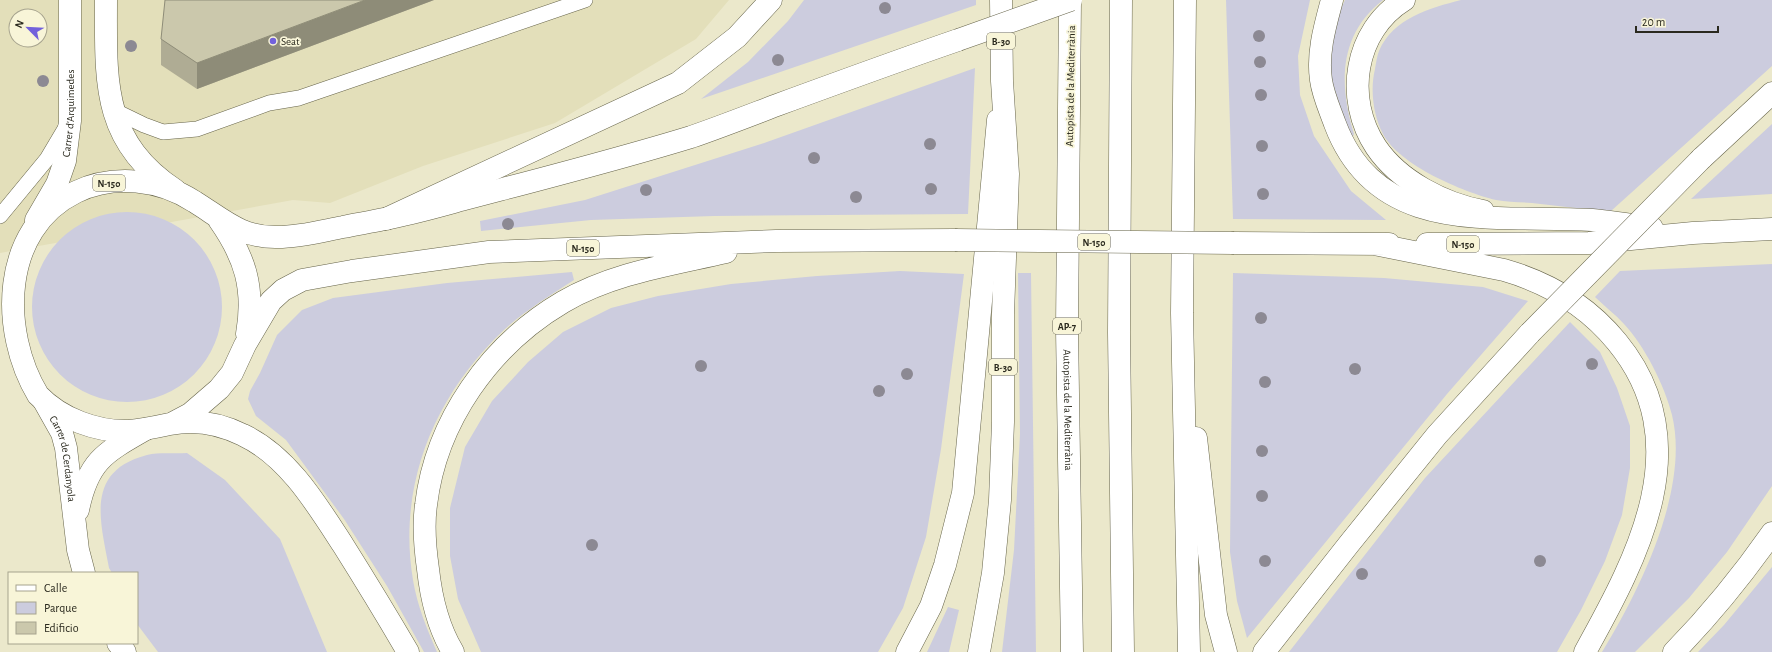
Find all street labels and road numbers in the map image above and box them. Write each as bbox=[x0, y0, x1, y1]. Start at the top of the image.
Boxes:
street label: Autopista de la Mediterrània bbox=[1064, 25, 1077, 147]
road number: B-30 bbox=[987, 33, 1015, 49]
street label: Carrer d'Arquimedes bbox=[61, 70, 76, 158]
road number: N-150 bbox=[93, 175, 125, 191]
road number: N-150 bbox=[1078, 234, 1110, 250]
road number: N-150 bbox=[1447, 236, 1479, 252]
road number: N-150 bbox=[567, 240, 599, 256]
road number: AP-7 bbox=[1053, 318, 1081, 334]
street label: Autopista de la Mediterrània bbox=[1061, 349, 1074, 471]
road number: B-30 bbox=[989, 359, 1017, 375]
street label: Carrer de Cerdanyola bbox=[47, 414, 77, 503]

